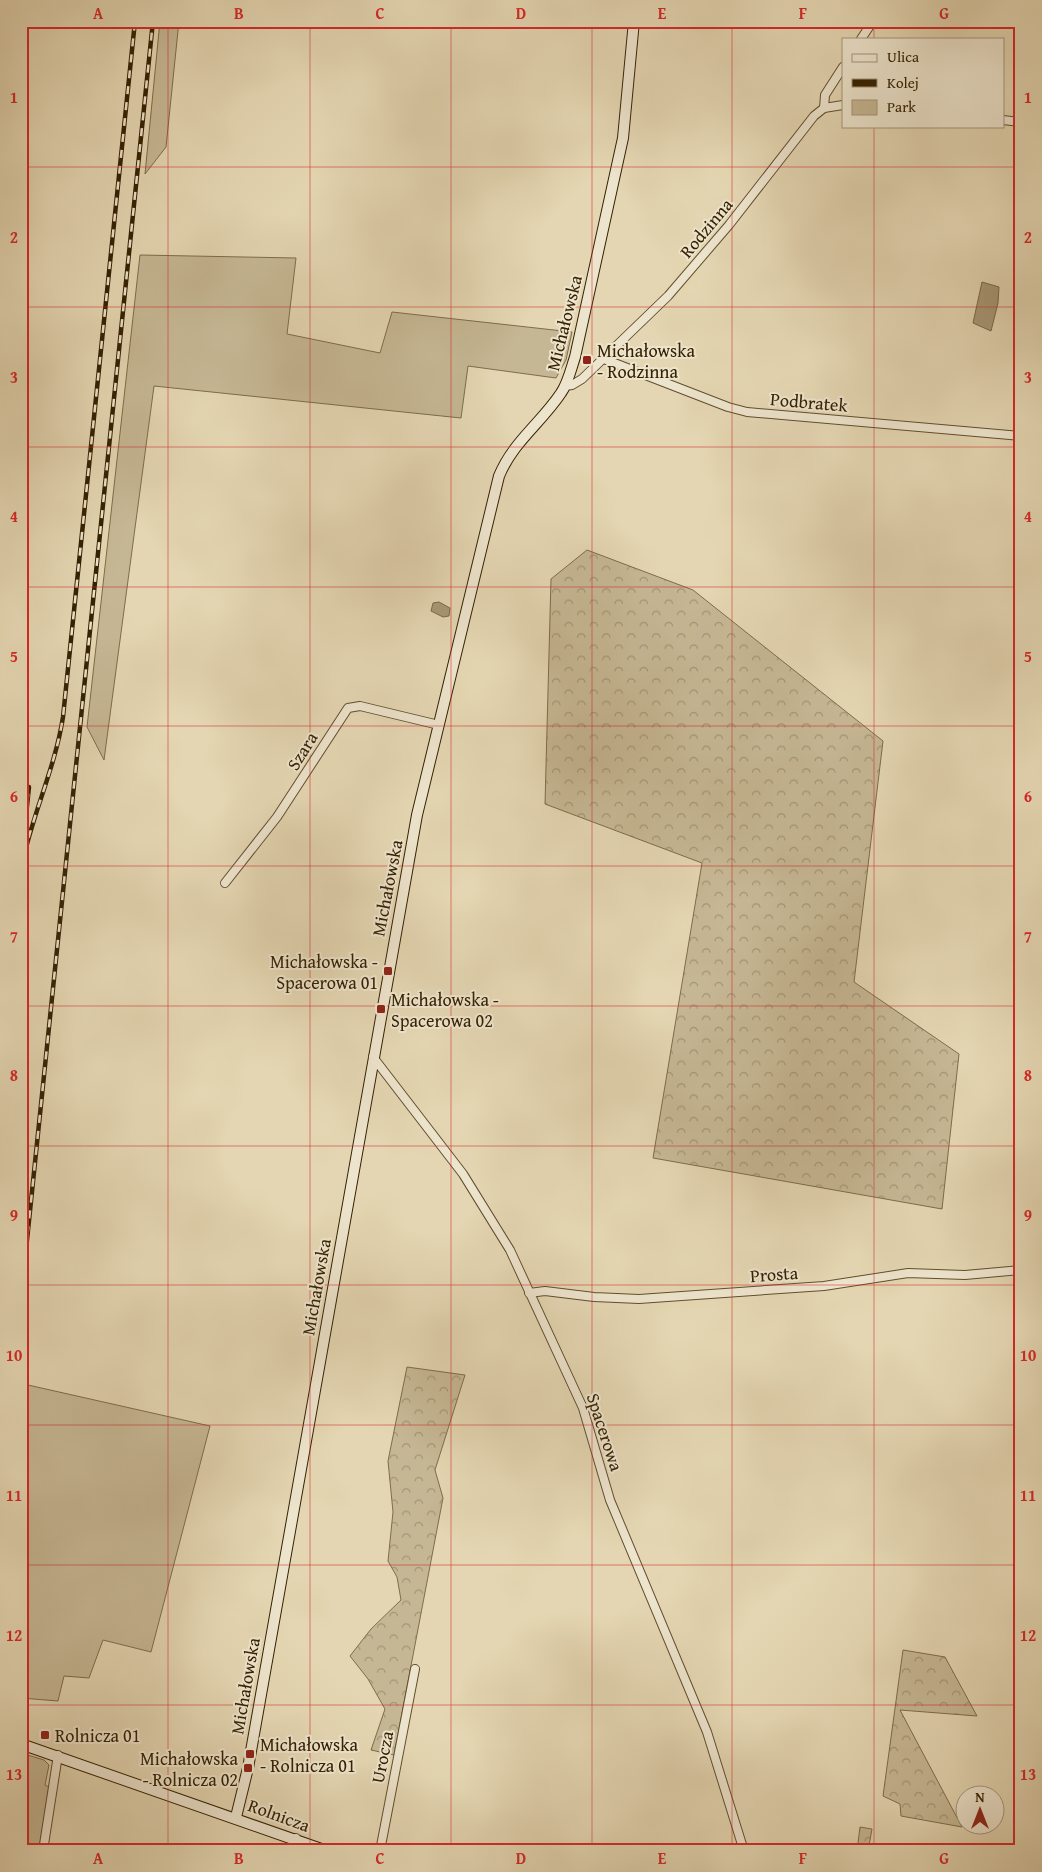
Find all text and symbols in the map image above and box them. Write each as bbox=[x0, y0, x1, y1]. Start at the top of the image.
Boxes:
text: A bbox=[93, 1, 104, 25]
text: B bbox=[234, 1, 244, 25]
text: C bbox=[375, 1, 385, 25]
text: D bbox=[516, 1, 526, 25]
text: E bbox=[658, 1, 667, 25]
text: F bbox=[799, 1, 807, 25]
text: G bbox=[939, 1, 949, 25]
legend bbox=[842, 38, 1004, 128]
text: Ulica bbox=[887, 46, 919, 67]
text: Kolej bbox=[887, 72, 919, 93]
text: 1 bbox=[10, 85, 18, 109]
text: 1 bbox=[1024, 85, 1032, 109]
text: Park bbox=[887, 96, 916, 117]
street label: Rodzinna bbox=[673, 192, 739, 264]
text: 2 bbox=[10, 225, 18, 249]
text: 2 bbox=[1024, 225, 1032, 249]
street label: Michałowska bbox=[539, 272, 589, 374]
place label: Michałowska - Rodzinna bbox=[597, 337, 695, 385]
marker: Michałowska - Rodzinna bbox=[581, 354, 593, 366]
text: 3 bbox=[10, 365, 18, 389]
text: 3 bbox=[1024, 365, 1032, 389]
street label: Podbratek bbox=[769, 385, 850, 419]
text: 4 bbox=[10, 504, 18, 528]
text: 4 bbox=[1024, 504, 1032, 528]
text: 5 bbox=[10, 644, 18, 668]
text: 5 bbox=[1024, 644, 1032, 668]
street label: Szara bbox=[280, 726, 325, 776]
text: 6 bbox=[10, 784, 18, 808]
text: 6 bbox=[1024, 784, 1032, 808]
street label: Michałowska bbox=[364, 837, 410, 939]
text: 7 bbox=[10, 924, 18, 948]
text: 7 bbox=[1024, 924, 1032, 948]
place label: Michałowska - Spacerowa 01 bbox=[270, 948, 378, 996]
marker: Michałowska - Spacerowa 01 bbox=[382, 965, 394, 977]
place label: Michałowska - Spacerowa 02 bbox=[391, 986, 499, 1034]
marker: Michałowska - Spacerowa 02 bbox=[375, 1003, 387, 1015]
text: 8 bbox=[10, 1063, 18, 1087]
text: 8 bbox=[1024, 1063, 1032, 1087]
text: 9 bbox=[10, 1203, 18, 1227]
text: 9 bbox=[1024, 1203, 1032, 1227]
street label: Michałowska bbox=[294, 1236, 338, 1338]
street label: Prosta bbox=[749, 1259, 799, 1289]
text: 10 bbox=[6, 1343, 22, 1367]
text: 10 bbox=[1020, 1343, 1036, 1367]
street label: Spacerowa bbox=[580, 1390, 630, 1475]
text: 11 bbox=[6, 1483, 22, 1507]
text: 11 bbox=[1020, 1483, 1036, 1507]
text: 12 bbox=[6, 1623, 22, 1647]
text: 12 bbox=[1020, 1623, 1036, 1647]
street label: Michałowska bbox=[223, 1635, 267, 1737]
place label: Rolnicza 01 bbox=[55, 1722, 140, 1749]
street label: Urocza bbox=[364, 1728, 400, 1785]
marker: Rolnicza 01 bbox=[39, 1729, 51, 1741]
place label: Michałowska - Rolnicza 01 bbox=[260, 1731, 358, 1779]
place label: Michałowska - Rolnicza 02 bbox=[140, 1745, 238, 1793]
marker: Michałowska - Rolnicza 01 bbox=[244, 1748, 256, 1760]
text: 13 bbox=[6, 1762, 22, 1786]
marker: Michałowska - Rolnicza 02 bbox=[242, 1762, 254, 1774]
text: 13 bbox=[1020, 1762, 1036, 1786]
north arrow bbox=[954, 1784, 1004, 1834]
text: N bbox=[975, 1787, 985, 1807]
street label: Rolnicza bbox=[244, 1791, 314, 1839]
text: A bbox=[93, 1846, 104, 1870]
text: B bbox=[234, 1846, 244, 1870]
text: C bbox=[375, 1846, 385, 1870]
text: D bbox=[516, 1846, 526, 1870]
text: E bbox=[658, 1846, 667, 1870]
text: F bbox=[799, 1846, 807, 1870]
text: G bbox=[939, 1846, 949, 1870]

